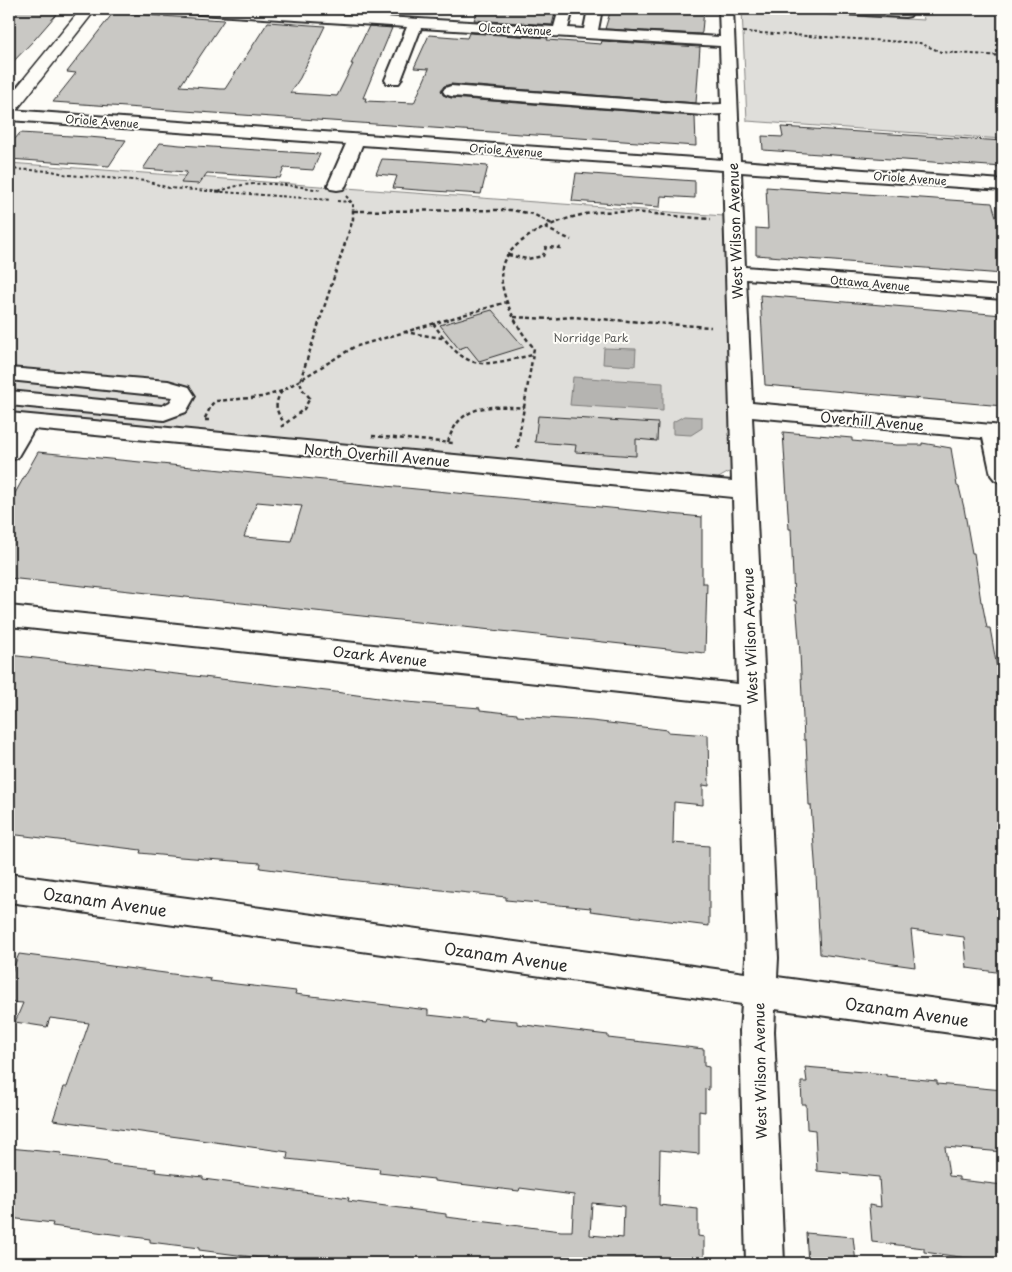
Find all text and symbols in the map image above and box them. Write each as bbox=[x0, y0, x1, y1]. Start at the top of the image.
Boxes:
street label: Olcott Avenue bbox=[478, 19, 552, 39]
street label: Oriole Avenue bbox=[65, 110, 139, 132]
street label: Oriole Avenue bbox=[469, 139, 543, 161]
street label: West Wilson Avenue bbox=[722, 162, 748, 300]
street label: Oriole Avenue bbox=[873, 167, 947, 189]
street label: Ottawa Avenue bbox=[829, 271, 911, 295]
park label: Norridge Park bbox=[553, 329, 629, 346]
street label: Overhill Avenue bbox=[819, 406, 925, 436]
street label: North Overhill Avenue bbox=[303, 438, 451, 472]
street label: West Wilson Avenue bbox=[737, 567, 763, 705]
street label: Ozark Avenue bbox=[332, 641, 429, 671]
street label: Ozanam Avenue bbox=[41, 880, 169, 922]
street label: Ozanam Avenue bbox=[442, 935, 570, 977]
street label: Ozanam Avenue bbox=[843, 990, 971, 1032]
street label: West Wilson Avenue bbox=[748, 1003, 772, 1139]

